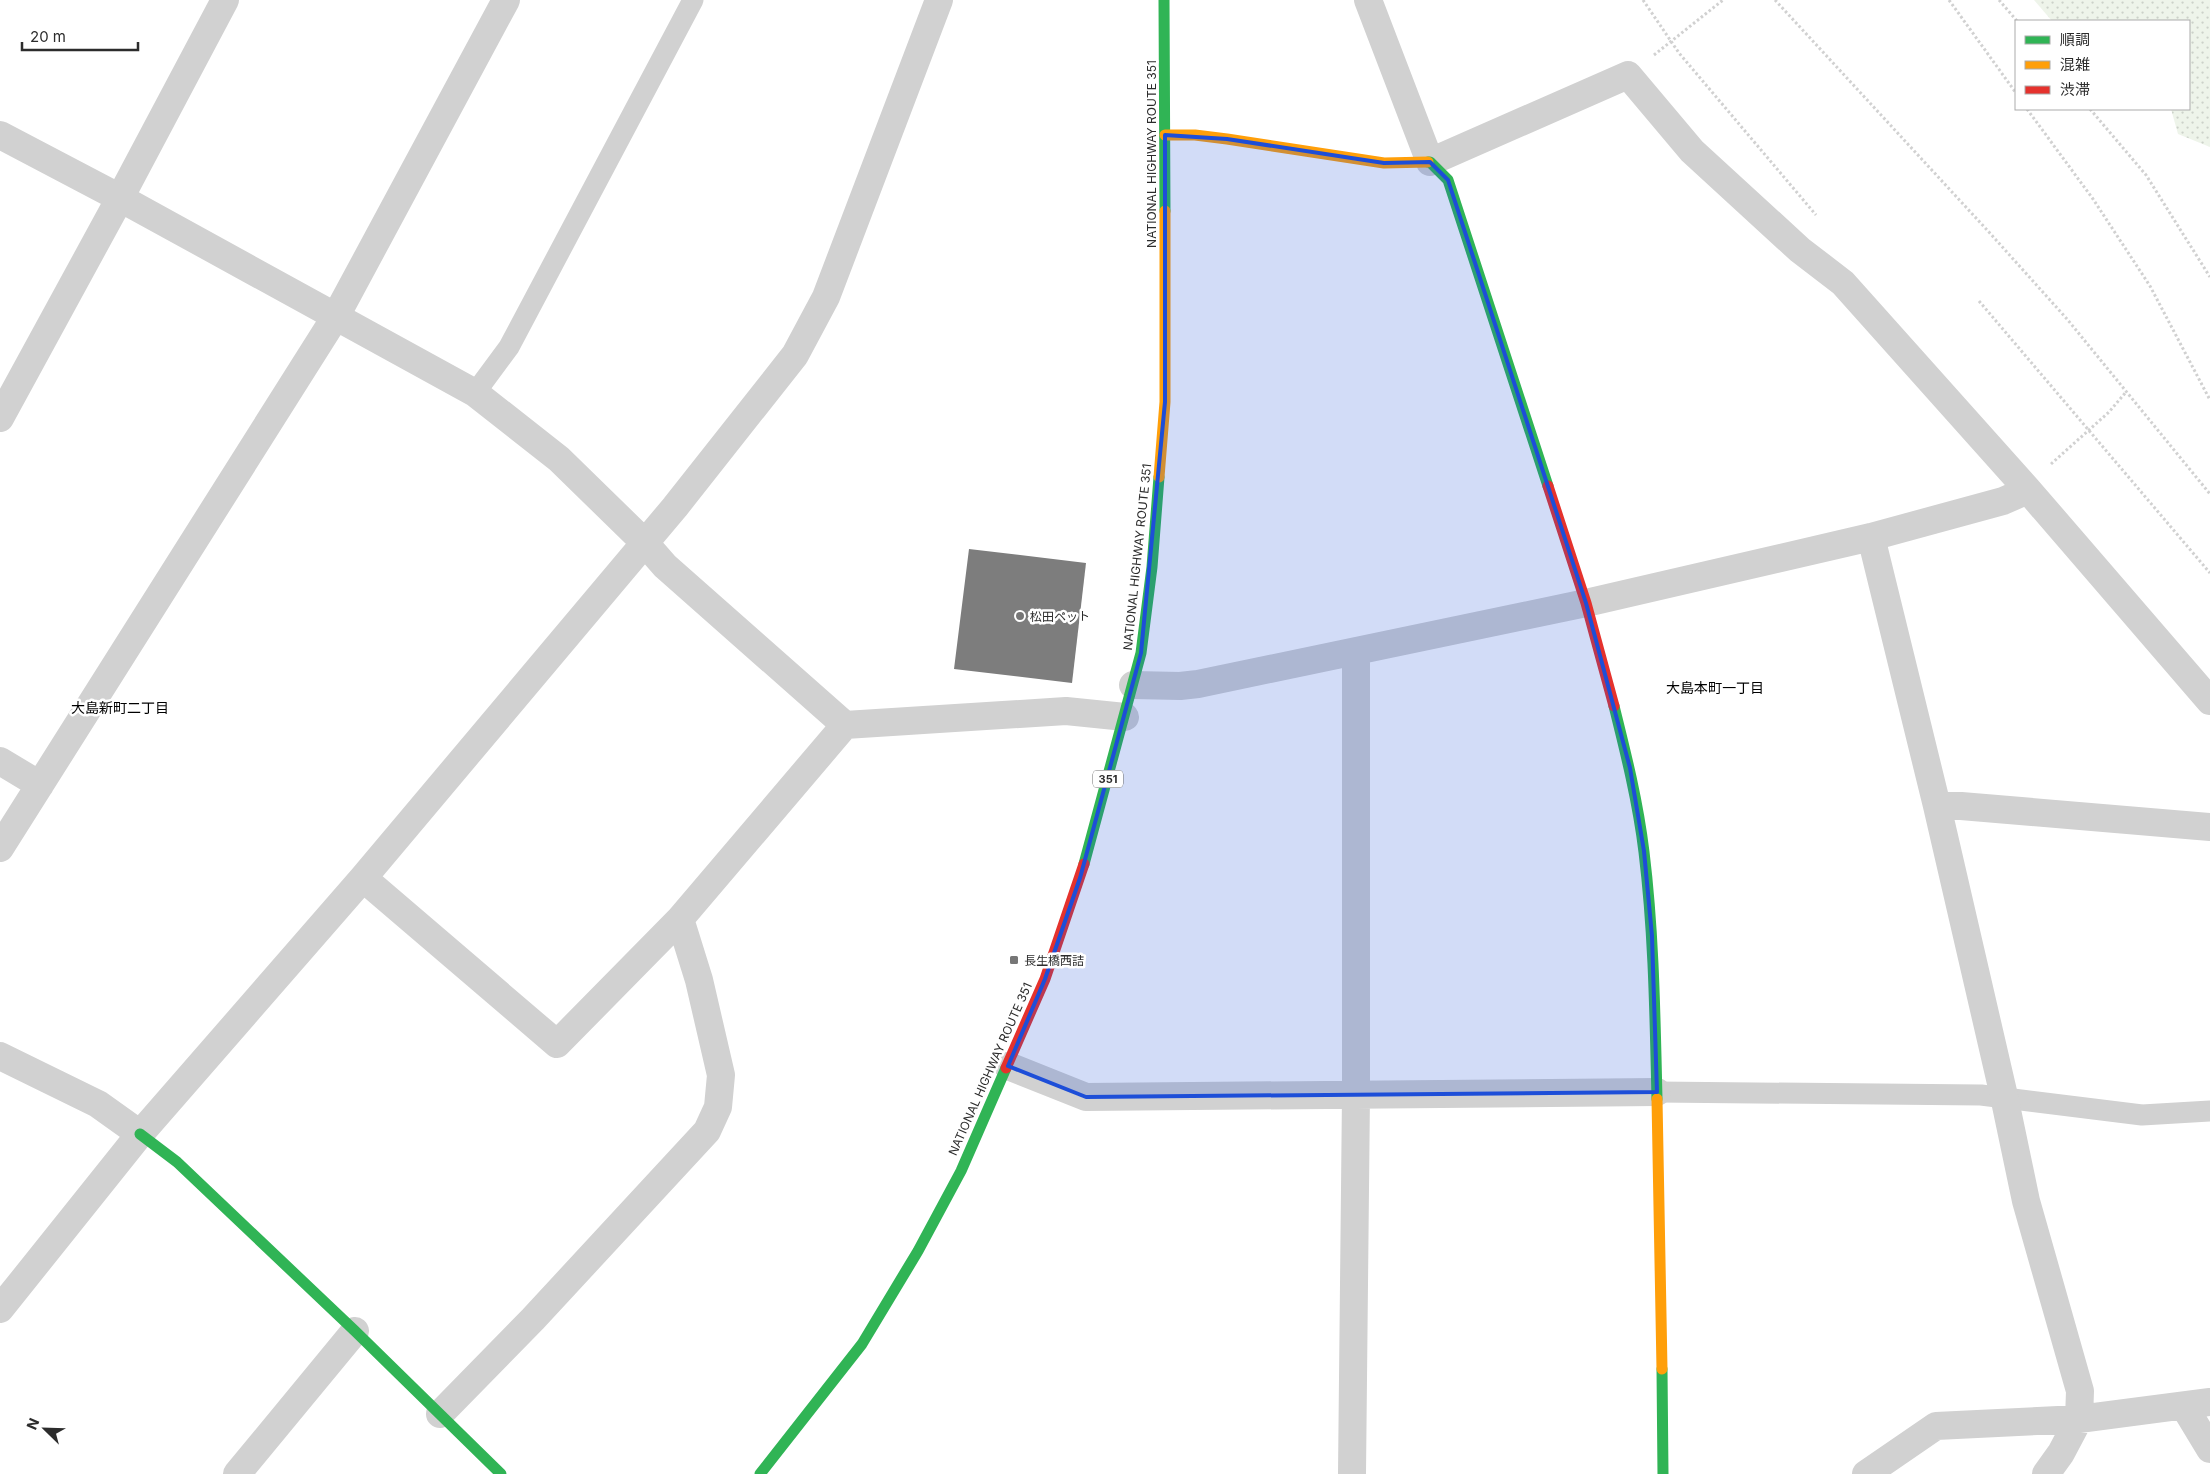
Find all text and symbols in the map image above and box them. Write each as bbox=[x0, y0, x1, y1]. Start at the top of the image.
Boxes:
scale bar bbox=[22, 20, 139, 52]
legend bbox=[2015, 20, 2190, 110]
text: 20 m bbox=[30, 27, 66, 46]
text: 順調 bbox=[2060, 30, 2090, 49]
text: 混雑 bbox=[2060, 55, 2090, 74]
street label: NATIONAL HIGHWAY ROUTE 351 bbox=[1144, 60, 1159, 248]
text: 渋滞 bbox=[2060, 80, 2090, 99]
street label: NATIONAL HIGHWAY ROUTE 351 bbox=[1120, 463, 1154, 651]
place label: 松田ペット bbox=[1030, 609, 1090, 624]
marker: 松田ペット bbox=[1014, 610, 1026, 622]
district label: 大島本町一丁目 bbox=[1666, 679, 1764, 696]
district label: 大島新町二丁目 bbox=[71, 699, 169, 716]
road number: 351 bbox=[1093, 771, 1123, 788]
place label: 長生橋西詰 bbox=[1024, 953, 1084, 968]
marker: 長生橋西詰 bbox=[1008, 954, 1020, 966]
street label: NATIONAL HIGHWAY ROUTE 351 bbox=[945, 980, 1035, 1158]
north arrow bbox=[20, 1404, 70, 1454]
text: N bbox=[23, 1415, 42, 1432]

